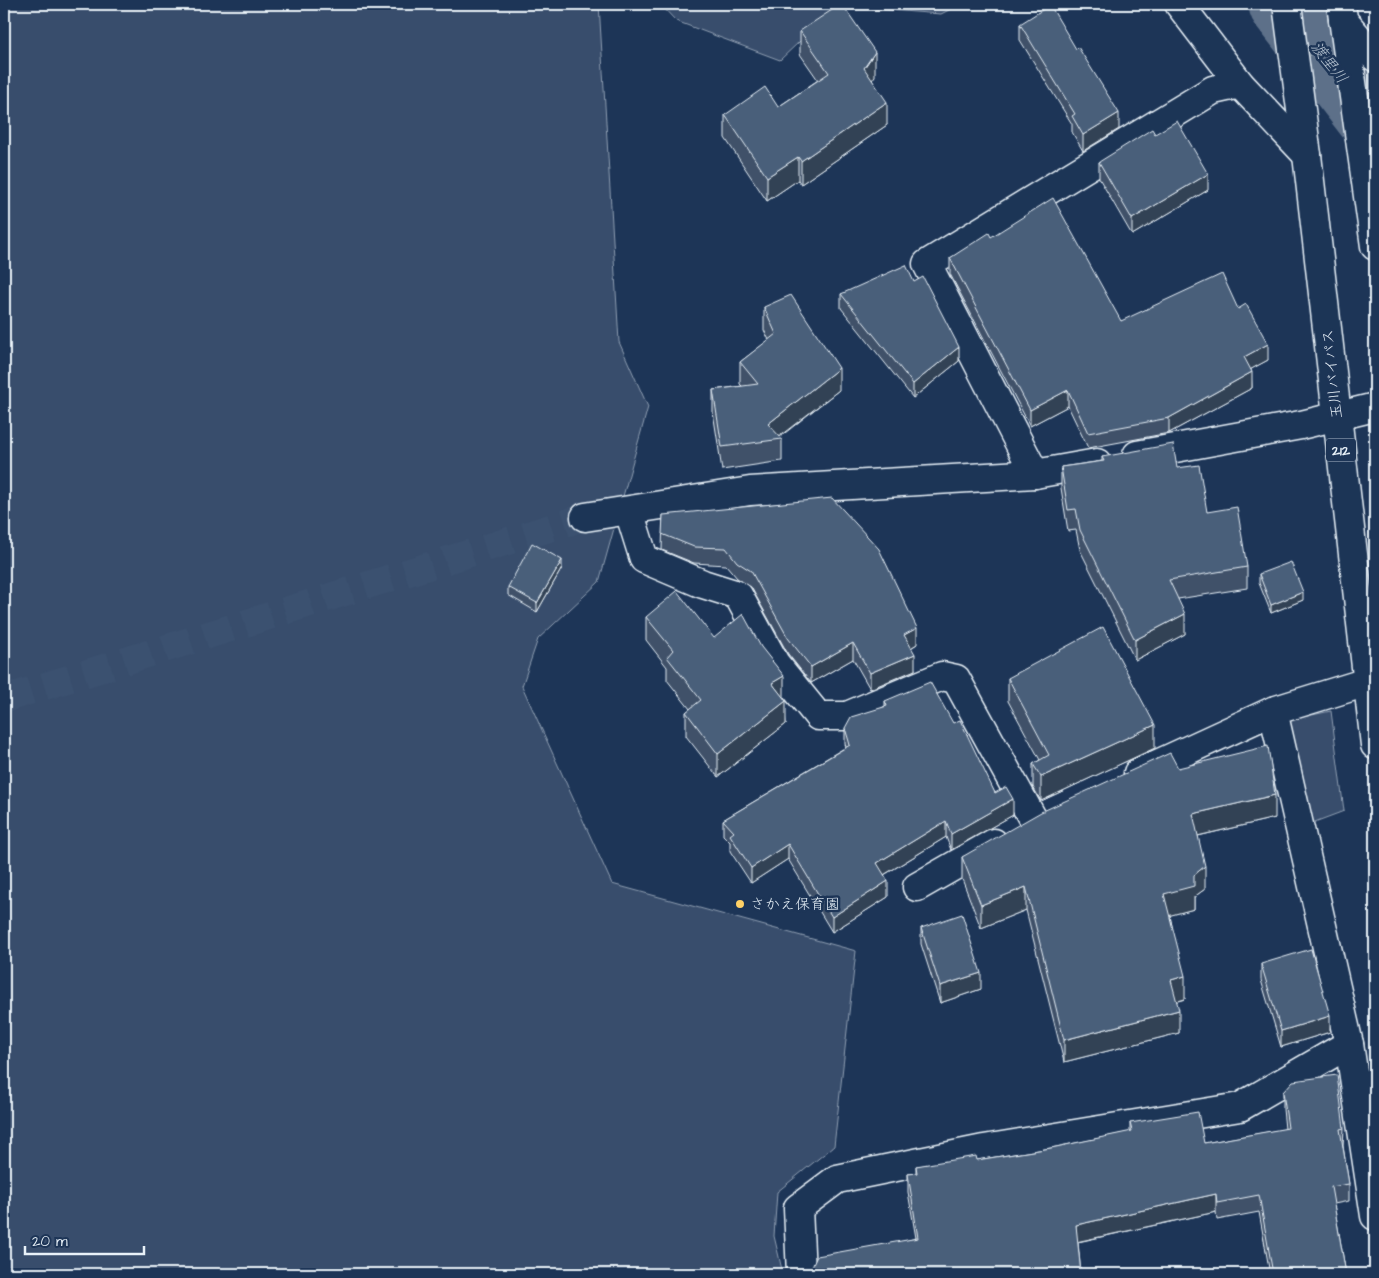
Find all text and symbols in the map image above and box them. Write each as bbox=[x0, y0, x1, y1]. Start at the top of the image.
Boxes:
water label: 渡里川 bbox=[1306, 37, 1353, 88]
street label: 玉川バイパス bbox=[1317, 328, 1348, 420]
road number: 212 bbox=[1326, 438, 1356, 462]
place label: さかえ保育園 bbox=[750, 894, 840, 915]
marker: さかえ保育園 bbox=[734, 898, 746, 910]
scale bar bbox=[25, 1223, 144, 1255]
text: 20 m bbox=[32, 1231, 68, 1252]

